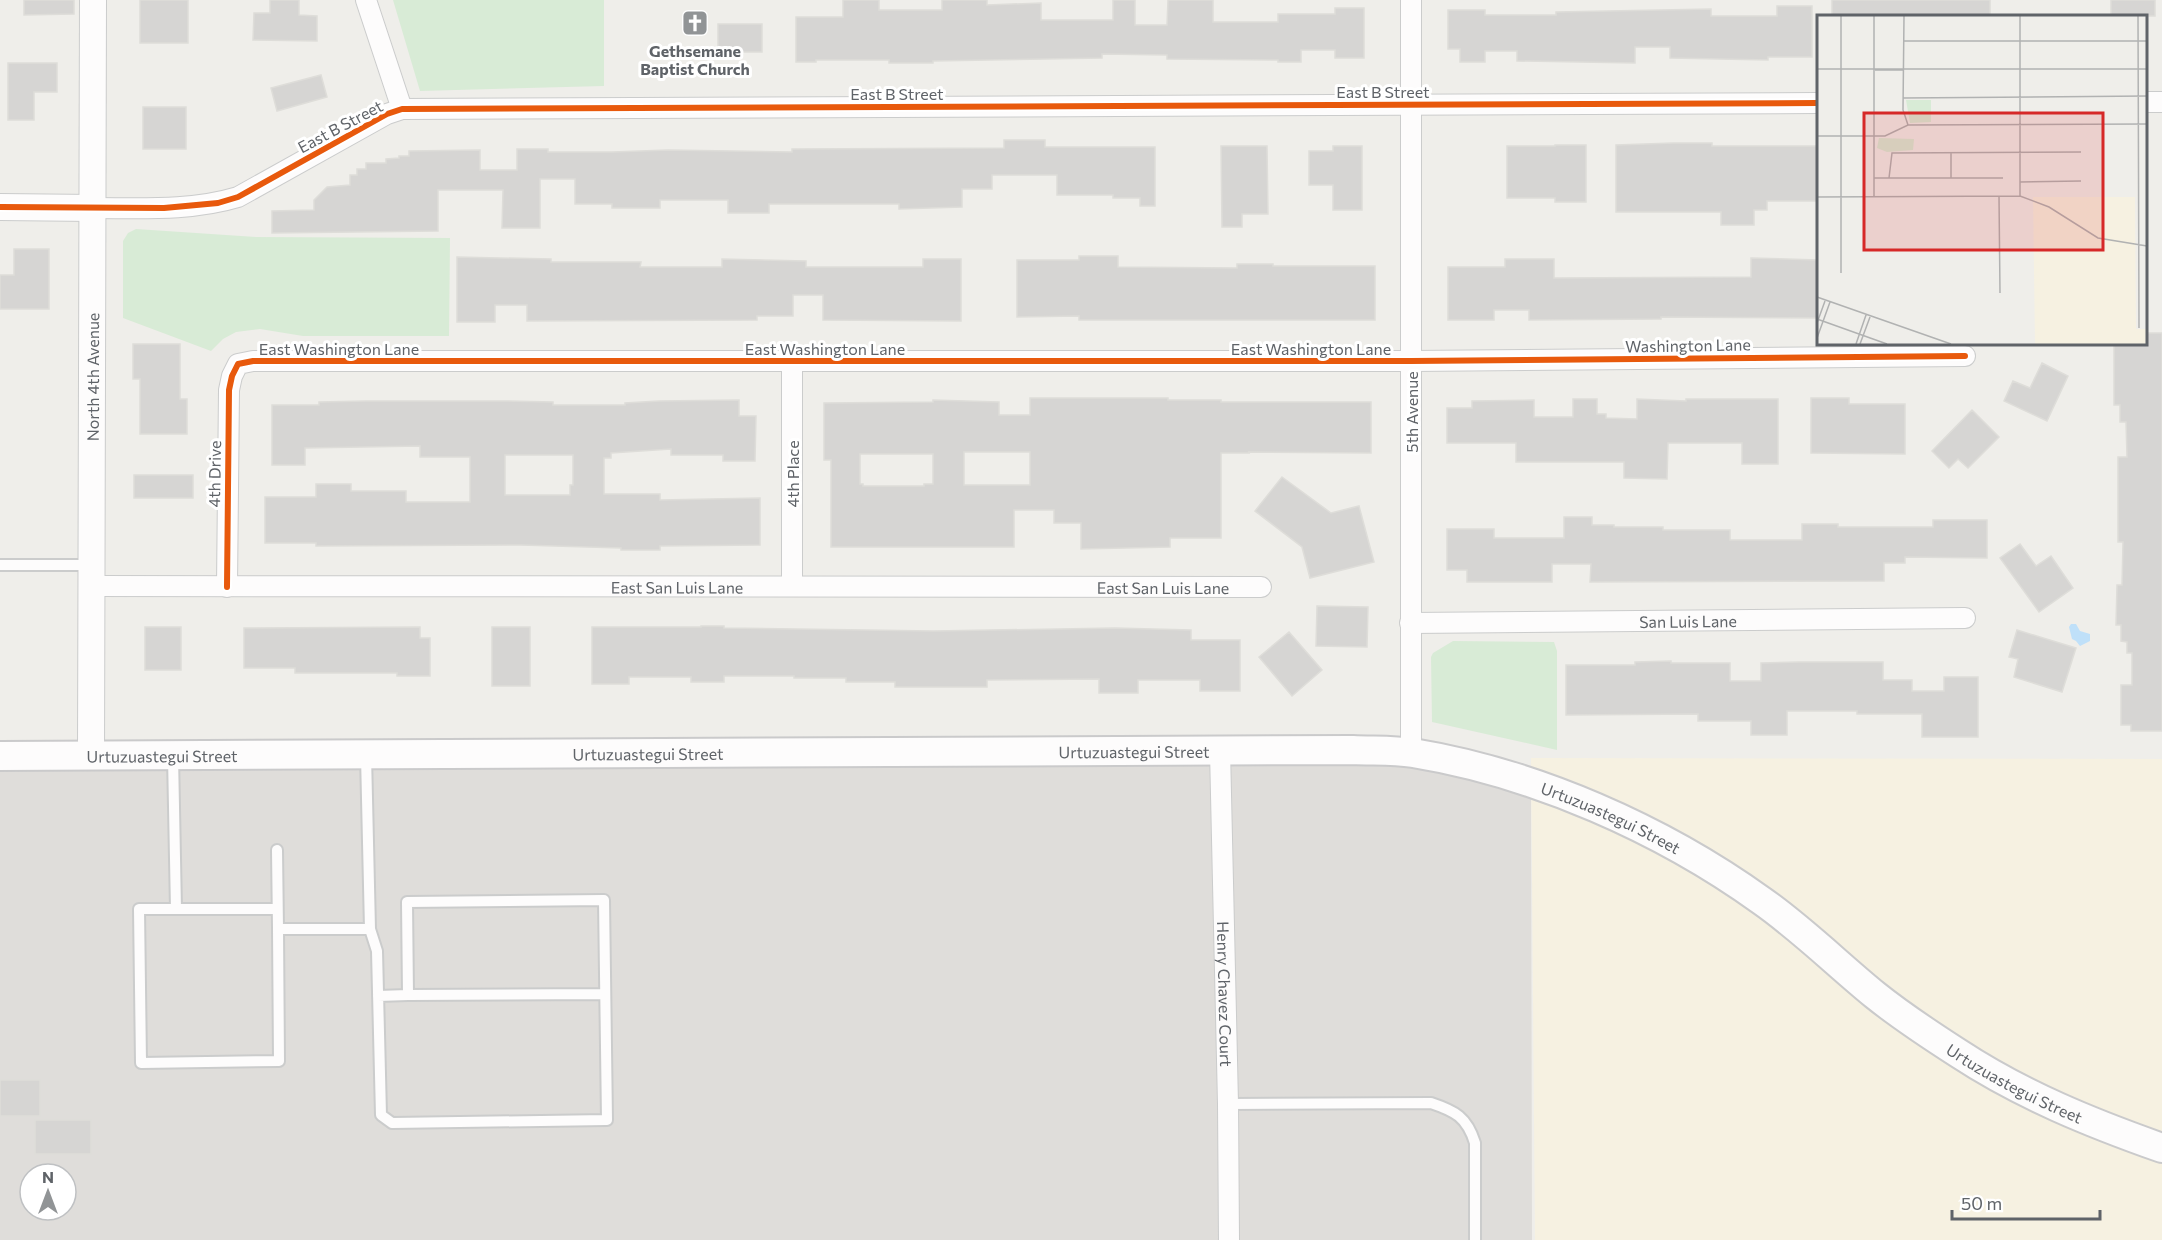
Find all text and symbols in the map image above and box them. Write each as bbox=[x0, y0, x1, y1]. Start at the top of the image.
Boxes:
church icon: Gethsemane Baptist Church bbox=[680, 8, 710, 38]
inset map bbox=[1817, 15, 2147, 345]
place label: Gethsemane Baptist Church bbox=[640, 41, 750, 78]
street label: East B Street bbox=[1336, 82, 1430, 101]
street label: East B Street bbox=[850, 84, 944, 103]
street label: East B Street bbox=[294, 95, 386, 156]
street label: North 4th Avenue bbox=[82, 313, 102, 441]
street label: Washington Lane bbox=[1625, 334, 1751, 356]
street label: East Washington Lane bbox=[259, 339, 419, 358]
street label: East Washington Lane bbox=[745, 339, 905, 358]
street label: East Washington Lane bbox=[1231, 339, 1391, 358]
street label: 5th Avenue bbox=[1402, 371, 1421, 453]
street label: 4th Drive bbox=[204, 440, 224, 508]
street label: 4th Place bbox=[783, 440, 802, 508]
street label: East San Luis Lane bbox=[611, 577, 743, 596]
street label: East San Luis Lane bbox=[1097, 577, 1229, 596]
street label: San Luis Lane bbox=[1639, 611, 1737, 630]
street label: Urtuzuastegui Street bbox=[1058, 741, 1210, 761]
street label: Urtuzuastegui Street bbox=[572, 743, 724, 763]
street label: Urtuzuastegui Street bbox=[86, 745, 238, 765]
street label: Urtuzuastegui Street bbox=[1539, 778, 1684, 857]
street label: Henry Chavez Court bbox=[1214, 921, 1237, 1067]
street label: Urtuzuastegui Street bbox=[1943, 1039, 2086, 1126]
north arrow bbox=[18, 1162, 78, 1222]
text: N bbox=[42, 1167, 54, 1186]
scale bar bbox=[1952, 1183, 2100, 1221]
text: 50 m bbox=[1961, 1192, 2002, 1214]

